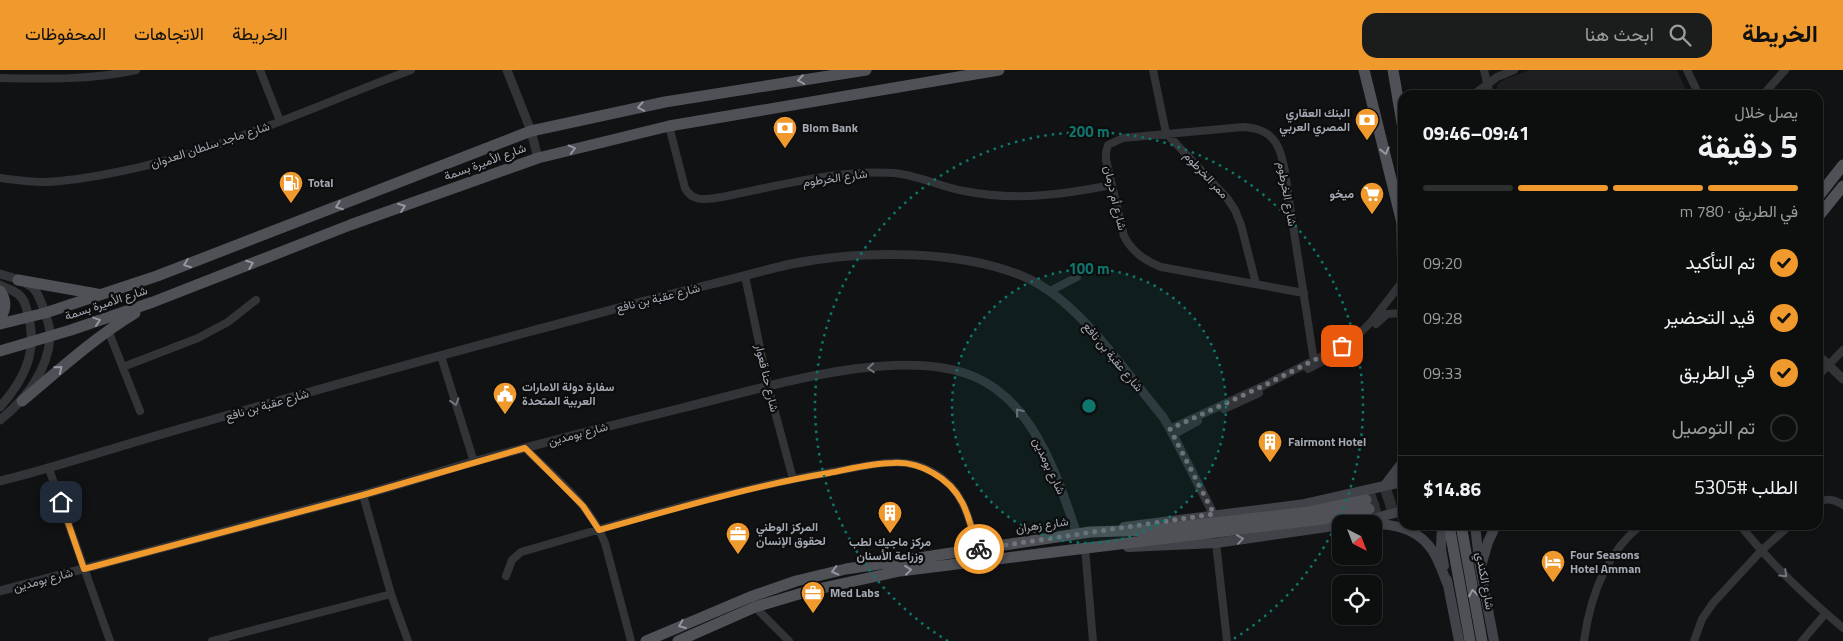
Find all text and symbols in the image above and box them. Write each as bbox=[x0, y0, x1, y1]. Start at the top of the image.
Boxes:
search box bbox=[1362, 13, 1712, 58]
text: الخريطة bbox=[1742, 15, 1818, 51]
text: ابحث هنا bbox=[1585, 19, 1654, 48]
text: المحفوظات bbox=[25, 20, 106, 47]
text: الاتجاهات bbox=[134, 20, 204, 47]
text: الخريطة bbox=[232, 20, 288, 47]
icon: search bbox=[1666, 21, 1694, 49]
one-way arrow bbox=[797, 75, 805, 85]
text: يصل خلال bbox=[1734, 100, 1798, 124]
one-way arrow bbox=[636, 101, 645, 112]
place label: البنك العقاري المصري العربي bbox=[1279, 103, 1350, 137]
bank icon: البنك العقاري المصري العربي bbox=[1354, 107, 1380, 141]
bank icon: Blom Bank bbox=[772, 115, 798, 149]
street label: شارع ماجد سلطان العدوان bbox=[148, 116, 272, 173]
place label: Blom Bank bbox=[802, 118, 859, 137]
text: 09:41–09:46 bbox=[1423, 118, 1530, 147]
text: 200 m bbox=[1068, 120, 1110, 143]
text: 5 دقيقة bbox=[1698, 122, 1798, 170]
street label: شارع الأميرة بسمة bbox=[441, 138, 529, 185]
one-way arrow bbox=[568, 145, 576, 155]
street label: ممر الخرطوم bbox=[1179, 147, 1233, 203]
one-way arrow bbox=[1379, 147, 1390, 156]
street label: شارع الخرطوم bbox=[1272, 160, 1303, 228]
street label: شارع الخرطوم bbox=[801, 164, 869, 191]
street label: شارع أم درمان bbox=[1099, 164, 1132, 232]
fuel station icon: Total bbox=[278, 170, 304, 204]
place label: Total bbox=[308, 173, 334, 192]
supermarket icon: ميخو bbox=[1359, 181, 1385, 215]
place label: ميخو bbox=[1330, 184, 1354, 203]
text: في الطريق · 780 m bbox=[1680, 199, 1798, 223]
one-way arrow bbox=[335, 200, 344, 210]
one-way arrow bbox=[397, 203, 405, 213]
text: تم التأكيد bbox=[1685, 247, 1755, 276]
icon: check bbox=[1770, 249, 1798, 277]
text: 09:20 bbox=[1423, 251, 1462, 275]
text: 100 m bbox=[1068, 257, 1110, 280]
one-way arrow bbox=[183, 258, 192, 268]
one-way arrow bbox=[245, 260, 254, 271]
street label: شارع عقبة بن نافع bbox=[614, 278, 702, 317]
street label: شارع الأميرة بسمة bbox=[62, 280, 150, 325]
text: قيد التحضير bbox=[1664, 302, 1755, 331]
icon: check bbox=[1770, 304, 1798, 332]
text: 09:28 bbox=[1423, 306, 1462, 330]
one-way arrow bbox=[93, 316, 101, 326]
street label: شارع عقبة بن نافع bbox=[1078, 318, 1148, 396]
pin bbox=[1321, 325, 1363, 367]
icon: bag bbox=[1328, 332, 1356, 360]
street label: شارع حنا قعوار bbox=[750, 341, 785, 414]
text: في الطريق bbox=[1679, 357, 1755, 386]
icon: check bbox=[1770, 359, 1798, 387]
text: 09:33 bbox=[1423, 361, 1462, 385]
one-way arrow bbox=[866, 362, 874, 373]
one-way arrow bbox=[54, 366, 63, 375]
place label: سفارة دولة الامارات العربية المتحدة bbox=[522, 377, 615, 410]
public building icon: سفارة دولة الامارات العربية المتحدة bbox=[492, 381, 518, 415]
street label: شارع عقبة بن نافع bbox=[223, 384, 311, 426]
one-way arrow bbox=[450, 397, 460, 406]
centre of rings bbox=[1080, 397, 1098, 415]
one-way arrow bbox=[1016, 409, 1024, 418]
text: تم التوصيل bbox=[1672, 412, 1755, 441]
street label: شارع بومدين bbox=[546, 416, 610, 451]
building icon: Fairmont Hotel bbox=[1257, 429, 1283, 463]
place label: Fairmont Hotel bbox=[1288, 432, 1366, 451]
street label: شارع بومدين bbox=[1028, 434, 1071, 498]
text: الطلب #5305 bbox=[1694, 472, 1798, 501]
text: $14.86 bbox=[1423, 474, 1481, 503]
pin bbox=[40, 481, 82, 523]
icon: home bbox=[47, 488, 75, 516]
building icon: مركز ماجيك لطب وزراعة الأسنان bbox=[877, 500, 903, 534]
street label: شارع زهران bbox=[1014, 511, 1070, 538]
north arrow bbox=[1332, 515, 1382, 565]
map controls bbox=[1332, 515, 1382, 625]
place label: المركز الوطني لحقوق الإنسان bbox=[756, 517, 826, 550]
office icon: المركز الوطني لحقوق الإنسان bbox=[725, 521, 751, 555]
courier bbox=[954, 524, 1004, 574]
place label: مركز ماجيك لطب وزراعة الأسنان bbox=[849, 532, 931, 565]
icon: bike bbox=[965, 535, 993, 563]
one-way arrow bbox=[1236, 535, 1245, 545]
place label: Four Seasons Hotel Amman bbox=[1570, 545, 1641, 578]
hotel icon: Four Seasons Hotel Amman bbox=[1540, 549, 1566, 583]
street label: شارع الكندي bbox=[1470, 551, 1500, 611]
street label: شارع بومدين bbox=[11, 562, 75, 597]
one-way arrow bbox=[830, 565, 839, 576]
one-way arrow bbox=[904, 565, 912, 576]
one-way arrow bbox=[1779, 568, 1788, 577]
button: locate bbox=[1332, 575, 1382, 625]
office icon: Med Labs bbox=[800, 580, 826, 614]
place label: Med Labs bbox=[830, 583, 880, 602]
one-way arrow bbox=[1469, 589, 1479, 597]
one-way arrow bbox=[678, 619, 686, 629]

